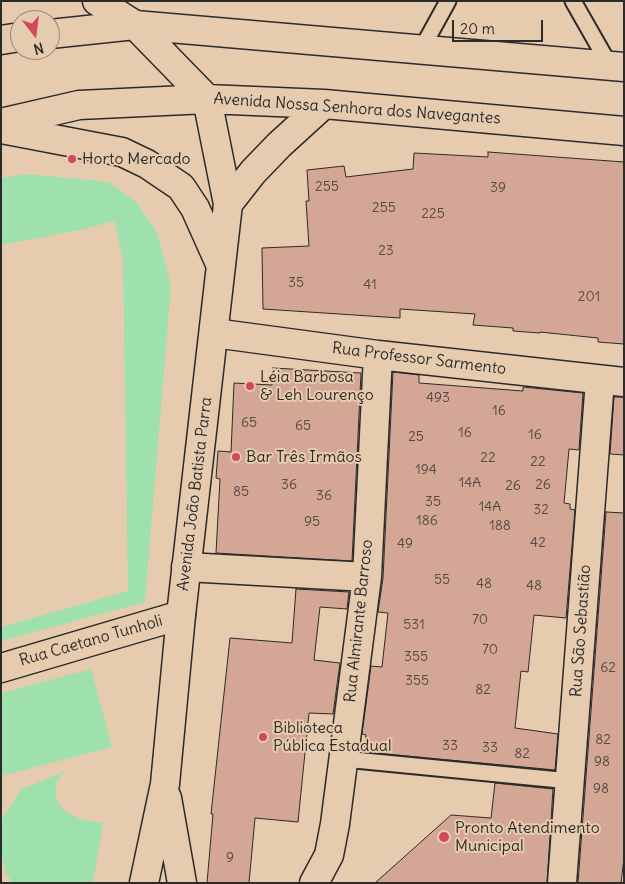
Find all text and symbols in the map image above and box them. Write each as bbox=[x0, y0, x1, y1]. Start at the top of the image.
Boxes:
north arrow bbox=[10, 10, 60, 60]
scale bar bbox=[455, 10, 546, 42]
text: 20 m bbox=[460, 19, 495, 38]
text: N bbox=[32, 39, 46, 58]
street label: Avenida Nossa Senhora dos Navegantes bbox=[213, 89, 501, 129]
place label: Horto Mercado bbox=[82, 149, 191, 169]
marker: Horto Mercado bbox=[66, 153, 78, 165]
house number: 255 bbox=[315, 179, 339, 195]
house number: 39 bbox=[490, 180, 506, 196]
house number: 255 bbox=[372, 200, 396, 216]
house number: 225 bbox=[421, 206, 445, 222]
house number: 23 bbox=[378, 243, 394, 259]
house number: 35 bbox=[288, 275, 304, 291]
house number: 41 bbox=[363, 277, 377, 293]
house number: 201 bbox=[578, 289, 600, 305]
street label: Rua Professor Sarmento bbox=[331, 339, 507, 379]
place label: Léia Barbosa & Leh Lourenço bbox=[260, 367, 374, 405]
marker: Léia Barbosa & Leh Lourenço bbox=[244, 380, 256, 392]
house number: 493 bbox=[426, 390, 450, 406]
street label: Avenida João Batista Parra bbox=[174, 396, 216, 592]
house number: 16 bbox=[492, 403, 506, 419]
house number: 65 bbox=[241, 415, 257, 431]
house number: 65 bbox=[295, 418, 311, 434]
house number: 16 bbox=[458, 425, 472, 441]
house number: 16 bbox=[528, 427, 542, 443]
house number: 25 bbox=[408, 429, 424, 445]
place label: Bar Três Irmãos bbox=[246, 447, 362, 467]
house number: 22 bbox=[480, 450, 496, 466]
marker: Bar Três Irmãos bbox=[230, 451, 242, 463]
house number: 22 bbox=[530, 454, 546, 470]
house number: 194 bbox=[415, 462, 437, 478]
house number: 14A bbox=[459, 475, 481, 491]
house number: 36 bbox=[281, 477, 297, 493]
house number: 26 bbox=[535, 477, 551, 493]
house number: 26 bbox=[505, 478, 521, 494]
house number: 85 bbox=[233, 484, 249, 500]
house number: 36 bbox=[316, 488, 332, 504]
house number: 35 bbox=[425, 494, 441, 510]
house number: 14A bbox=[479, 499, 501, 515]
house number: 32 bbox=[533, 502, 549, 518]
house number: 186 bbox=[416, 513, 438, 529]
house number: 95 bbox=[304, 514, 320, 530]
house number: 188 bbox=[489, 518, 511, 534]
house number: 42 bbox=[530, 535, 546, 551]
house number: 49 bbox=[397, 536, 413, 552]
street label: Rua Almirante Barroso bbox=[341, 539, 377, 703]
street label: Rua São Sebastião bbox=[567, 564, 595, 698]
house number: 55 bbox=[434, 572, 450, 588]
house number: 48 bbox=[476, 576, 492, 592]
house number: 48 bbox=[526, 578, 542, 594]
street label: Rua Caetano Tunholi bbox=[17, 611, 165, 671]
house number: 70 bbox=[472, 612, 488, 628]
house number: 531 bbox=[403, 617, 425, 633]
house number: 70 bbox=[482, 642, 498, 658]
house number: 355 bbox=[404, 649, 428, 665]
house number: 62 bbox=[600, 660, 616, 676]
house number: 355 bbox=[405, 673, 429, 689]
house number: 82 bbox=[475, 682, 491, 698]
place label: Biblioteca Pública Estadual bbox=[273, 718, 391, 756]
marker: Biblioteca Pública Estadual bbox=[257, 731, 269, 743]
house number: 82 bbox=[595, 732, 611, 748]
house number: 33 bbox=[442, 738, 458, 754]
house number: 33 bbox=[482, 740, 498, 756]
house number: 82 bbox=[514, 746, 530, 762]
house number: 98 bbox=[594, 754, 610, 770]
house number: 98 bbox=[593, 781, 609, 797]
place label: Pronto Atendimento Municipal bbox=[455, 818, 600, 856]
marker: Pronto Atendimento Municipal bbox=[437, 830, 451, 844]
house number: 9 bbox=[226, 850, 234, 866]

